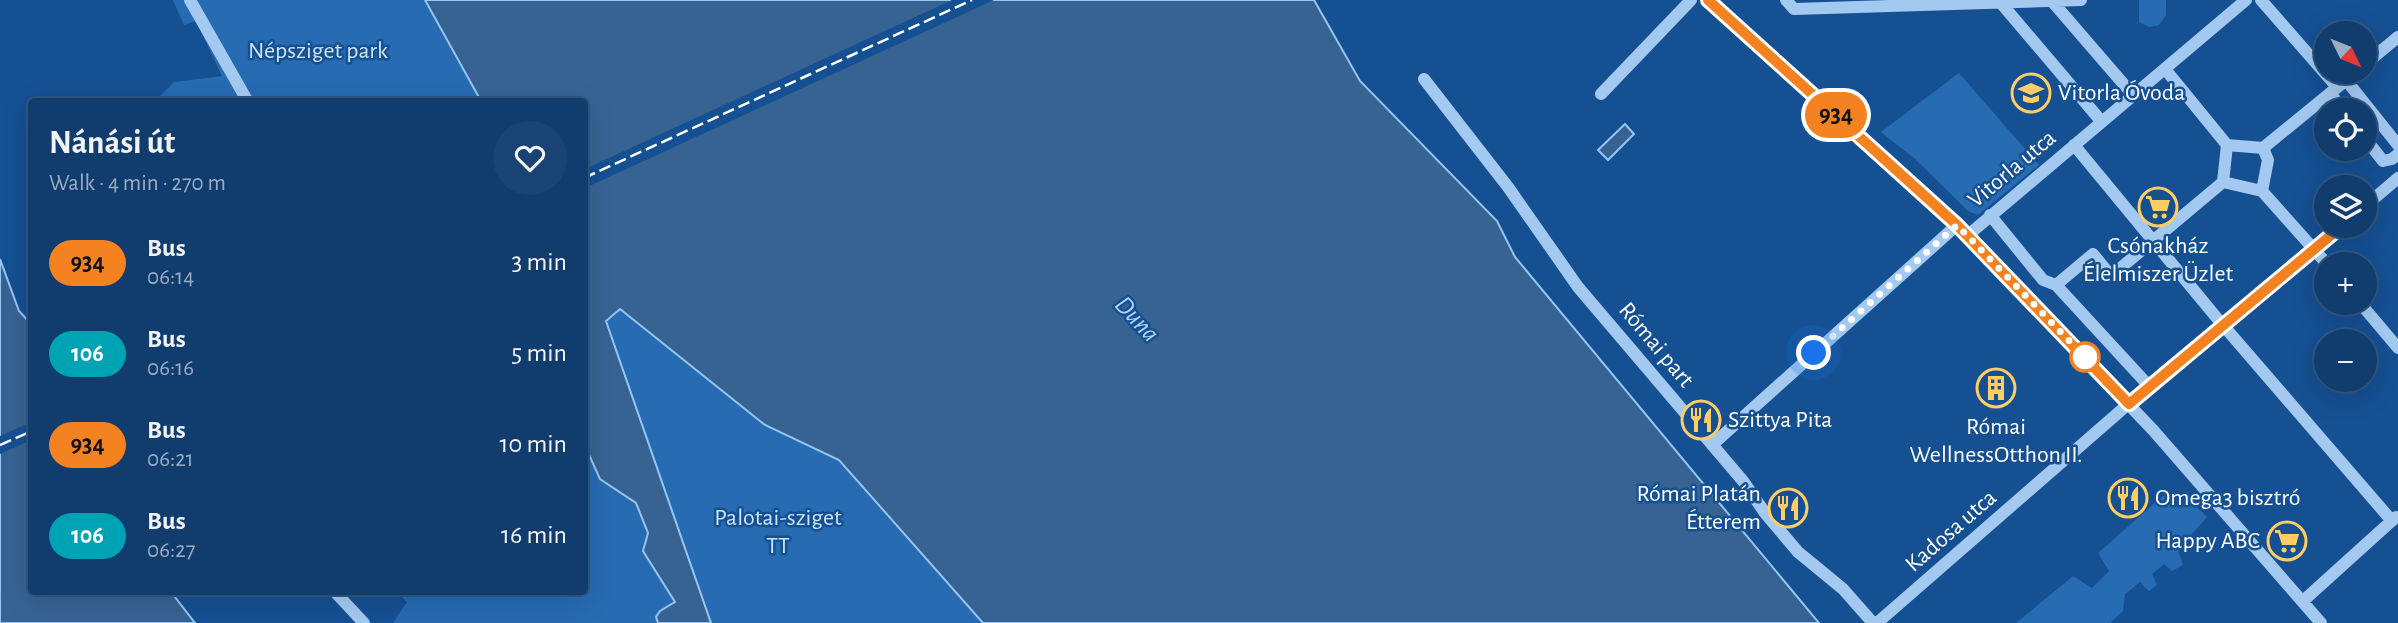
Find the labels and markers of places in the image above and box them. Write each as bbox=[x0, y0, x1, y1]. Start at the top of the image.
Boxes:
school or university icon: Vitorla Óvoda bbox=[2010, 72, 2052, 114]
place label: Vitorla Óvoda bbox=[2058, 79, 2185, 105]
supermarket icon: Csónakház Élelmiszer Üzlet bbox=[2137, 186, 2179, 228]
place label: Csónakház Élelmiszer Üzlet bbox=[2083, 234, 2233, 286]
unlabelled marker bbox=[2070, 342, 2100, 372]
building icon: Római WellnessOtthon II. bbox=[1975, 367, 2017, 409]
restaurant icon: Szittya Pita bbox=[1680, 399, 1722, 441]
place label: Szittya Pita bbox=[1728, 408, 1832, 432]
place label: Római WellnessOtthon II. bbox=[1909, 415, 2083, 467]
restaurant icon: Omega3 bisztró bbox=[2107, 477, 2149, 519]
place label: Római Platán Étterem bbox=[1637, 482, 1761, 534]
place label: Omega3 bisztró bbox=[2155, 486, 2301, 510]
restaurant icon: Római Platán Étterem bbox=[1767, 487, 1809, 529]
supermarket icon: Happy ABC bbox=[2266, 520, 2308, 562]
place label: Happy ABC bbox=[2155, 529, 2260, 553]

